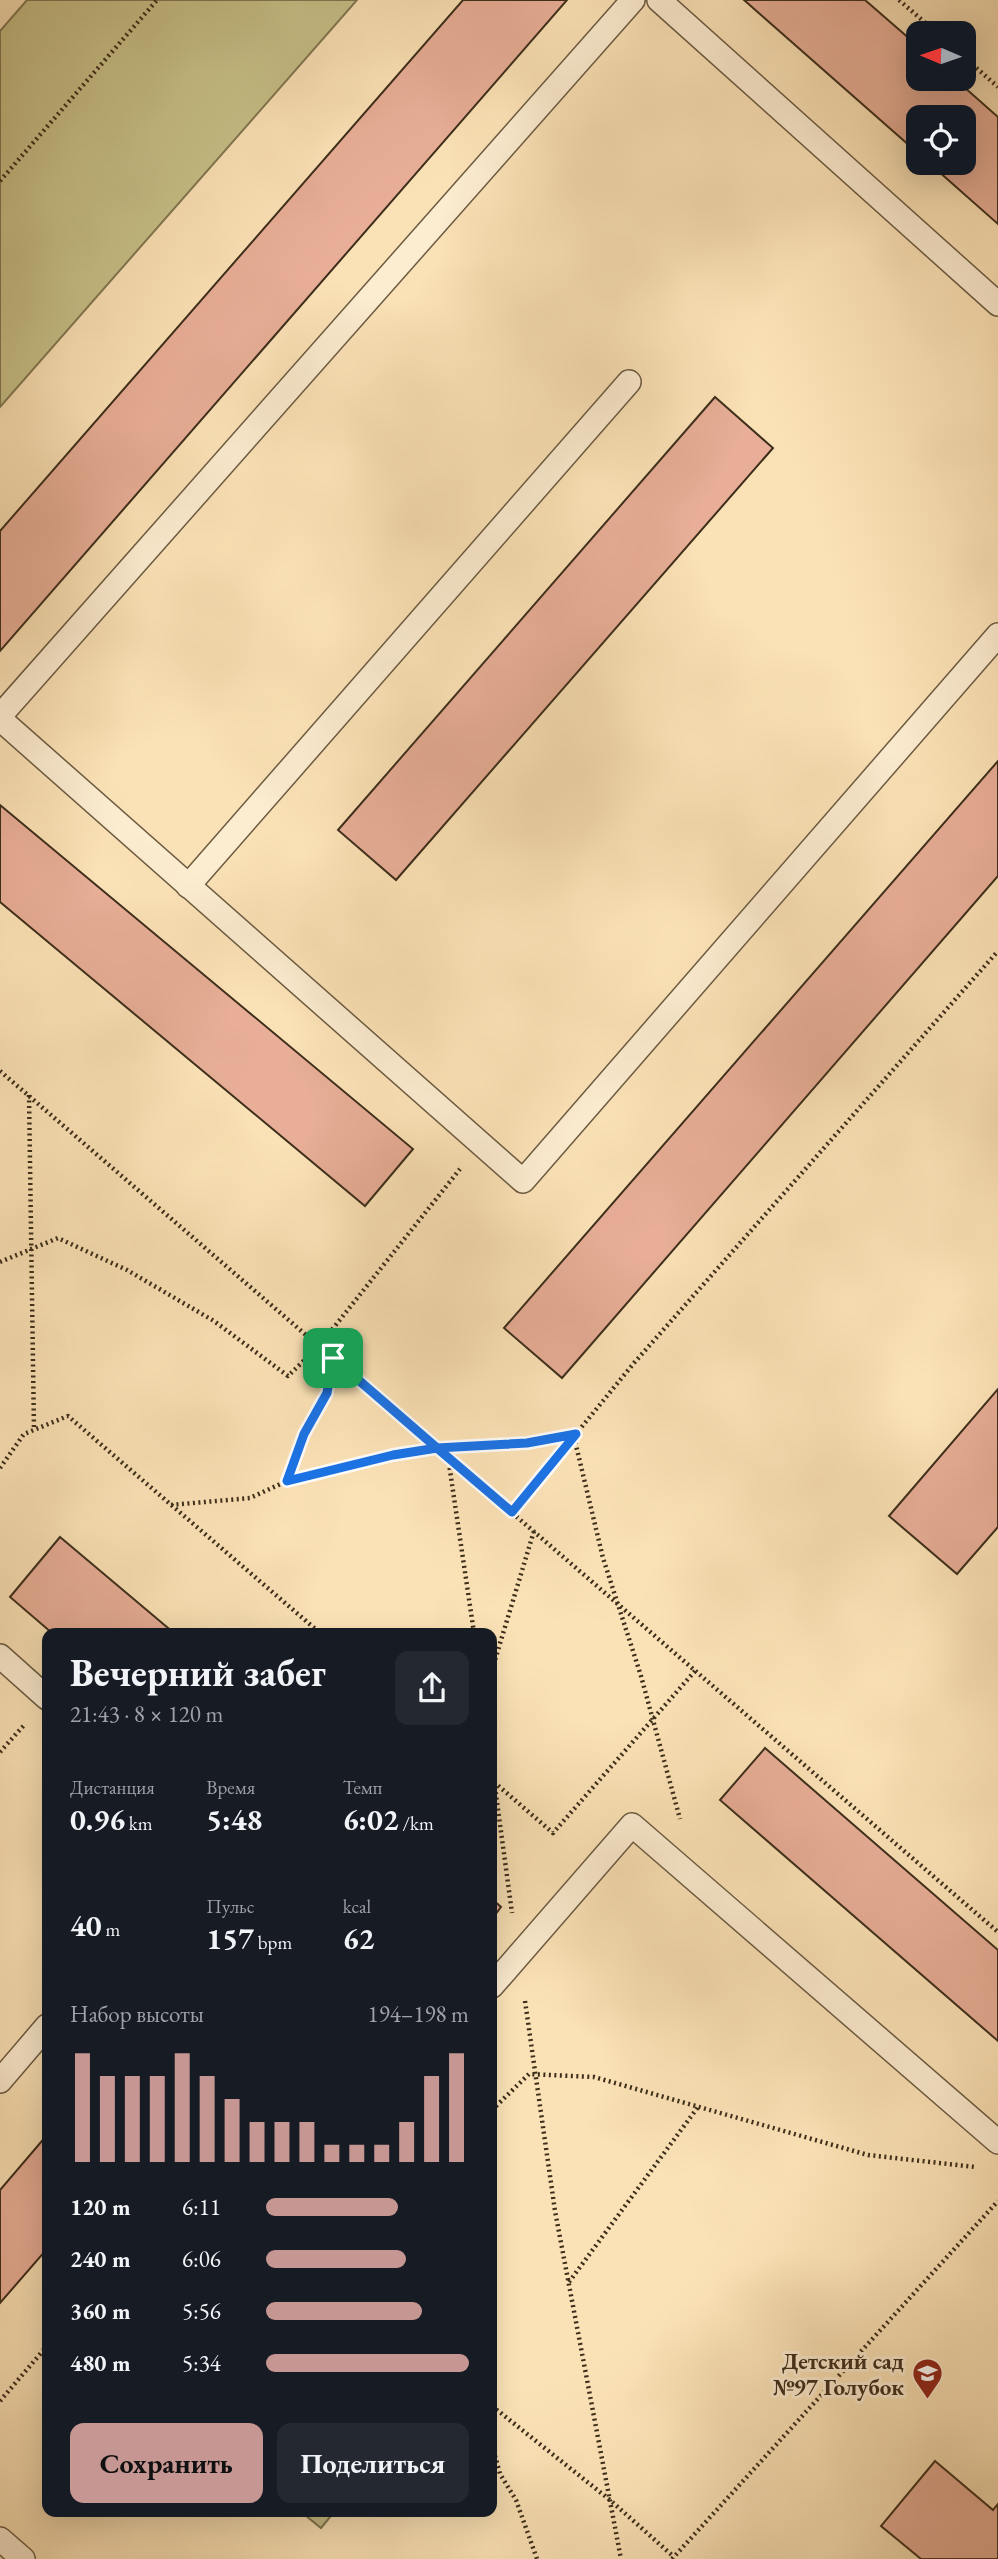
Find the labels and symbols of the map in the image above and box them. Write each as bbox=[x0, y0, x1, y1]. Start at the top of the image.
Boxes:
north arrow bbox=[906, 21, 976, 91]
pin bbox=[303, 1328, 363, 1388]
place label: Детский сад №97 Голубок bbox=[773, 2346, 904, 2402]
school or university icon: Детский сад №97 Голубок bbox=[910, 2357, 944, 2401]

